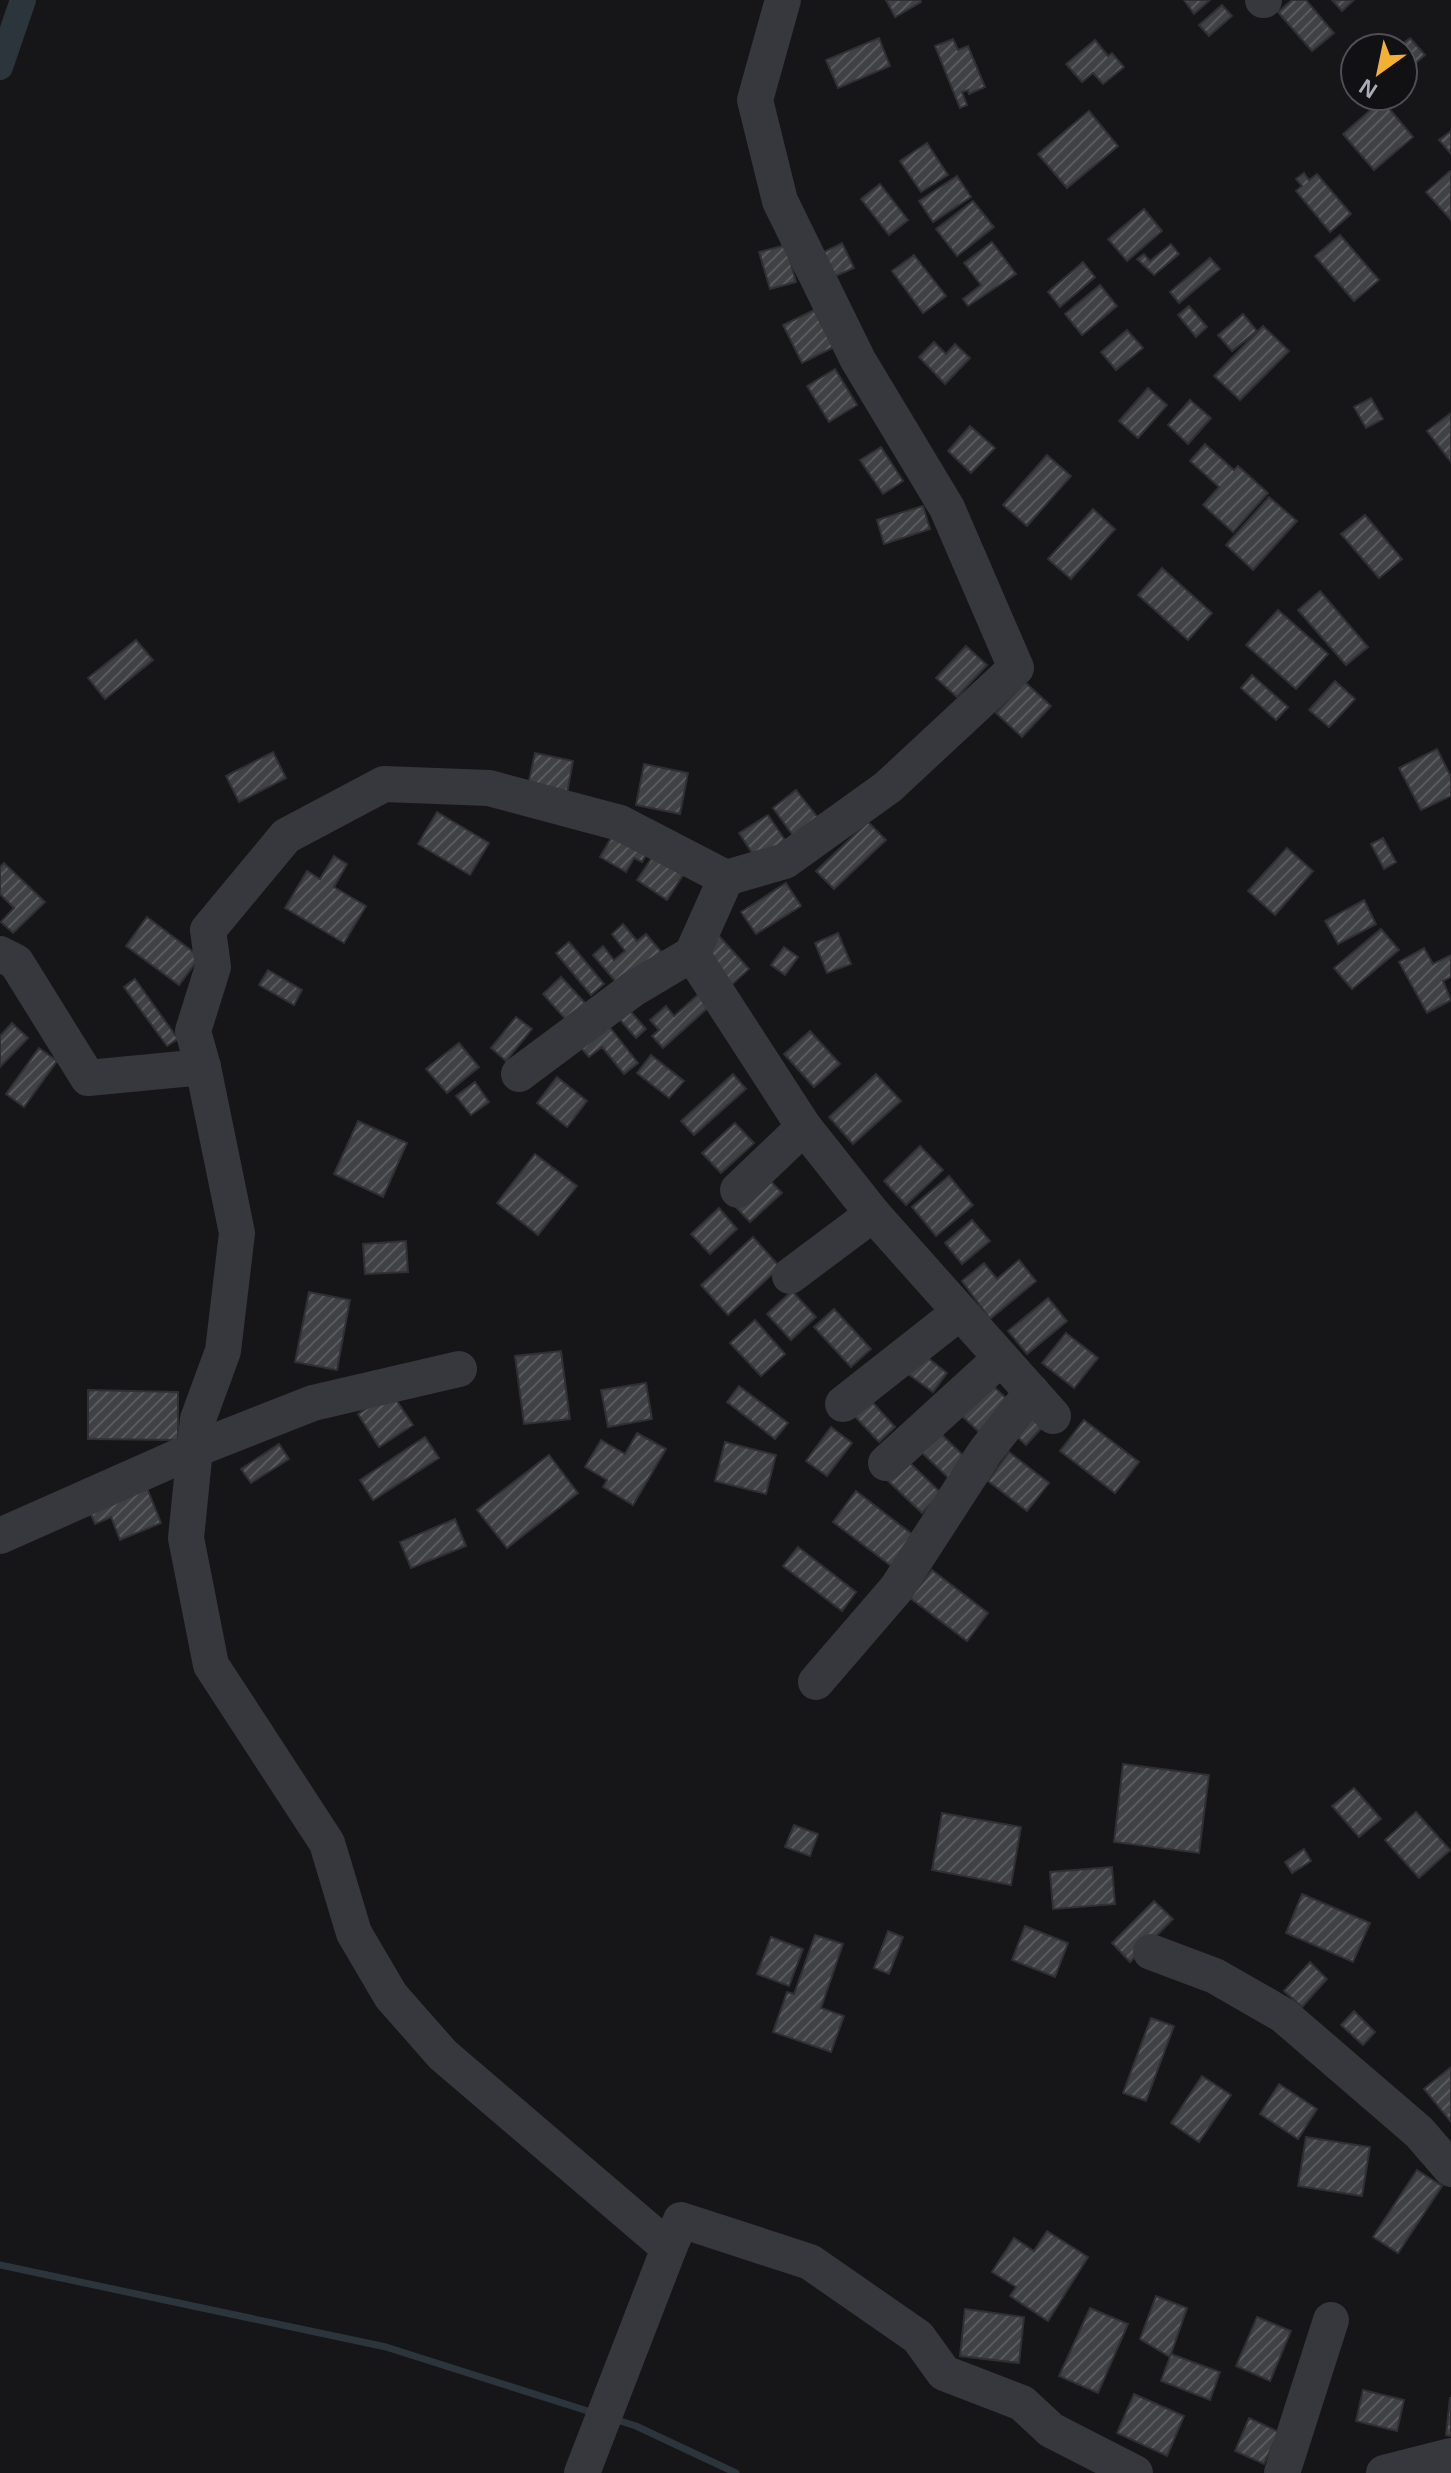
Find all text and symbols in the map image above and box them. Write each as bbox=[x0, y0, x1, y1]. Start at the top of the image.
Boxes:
north arrow bbox=[1339, 32, 1419, 112]
text: N bbox=[1355, 74, 1382, 103]

